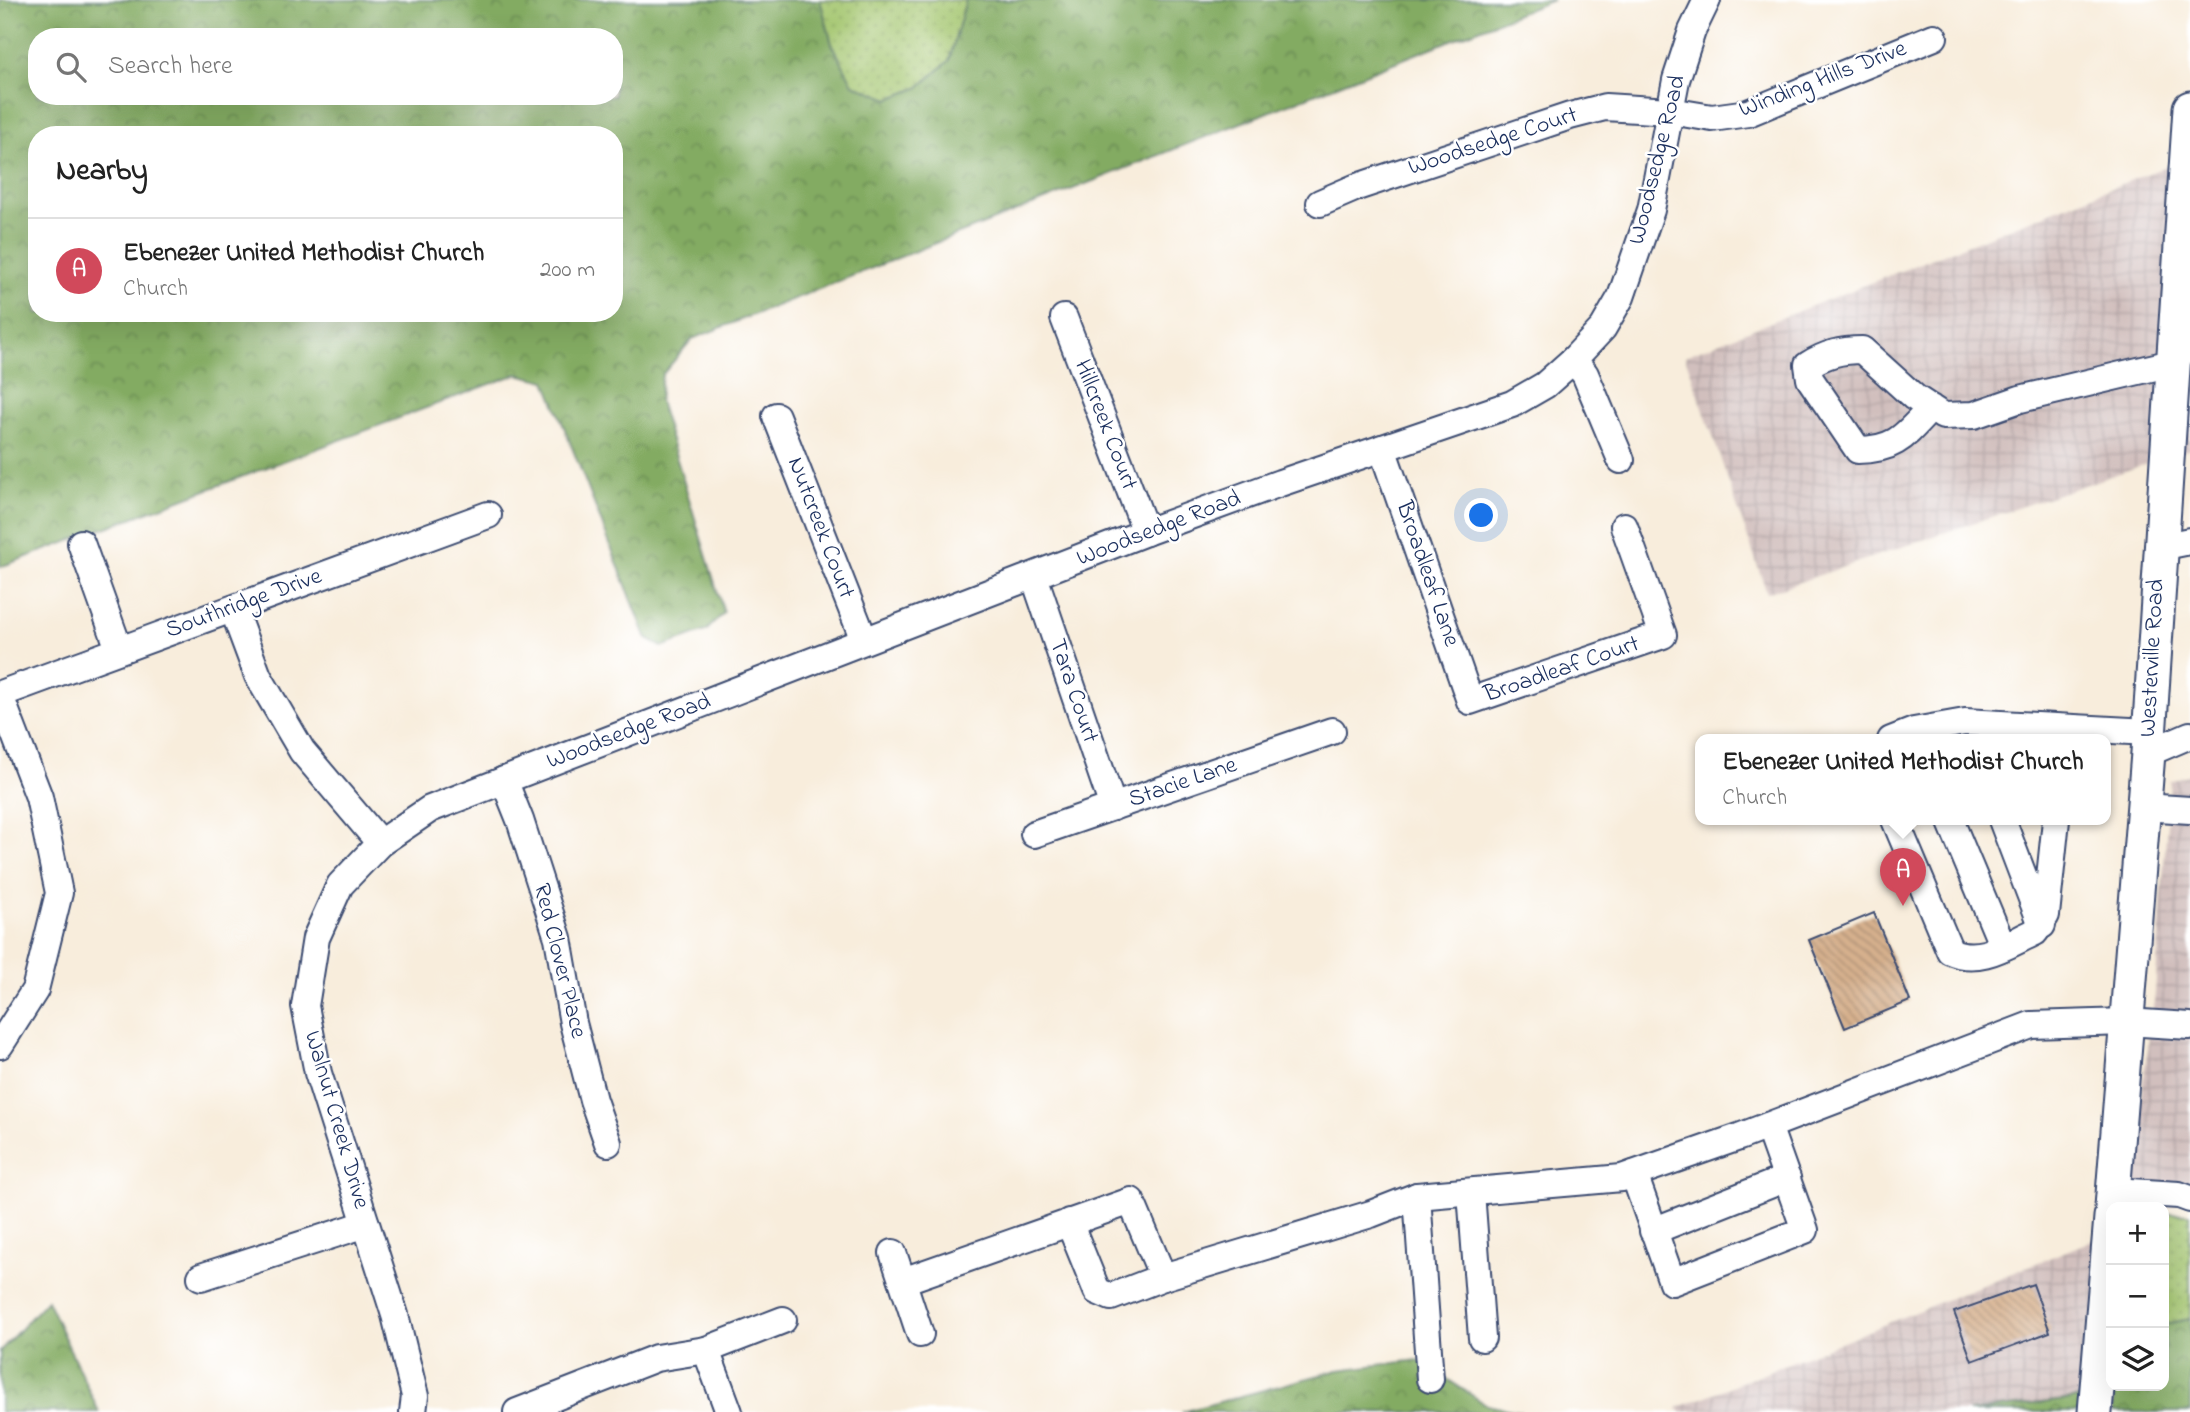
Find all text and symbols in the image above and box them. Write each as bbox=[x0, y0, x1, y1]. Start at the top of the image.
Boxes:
search box bbox=[28, 28, 623, 105]
street label: Winding Hills Drive bbox=[1734, 32, 1912, 128]
icon: search bbox=[52, 48, 90, 86]
text: Search here bbox=[108, 48, 233, 86]
street label: Woodsedge Road bbox=[1620, 71, 1696, 248]
street label: Woodsedge Court bbox=[1404, 98, 1582, 186]
text: Nearby bbox=[56, 150, 148, 194]
text: Ebenezer United Methodist Church bbox=[123, 235, 484, 273]
text: A bbox=[72, 254, 86, 287]
text: 200 m bbox=[540, 254, 595, 287]
text: Church bbox=[123, 273, 188, 306]
street label: Hillcreek Court bbox=[1064, 355, 1146, 495]
street label: Nutcreek Court bbox=[777, 452, 863, 604]
street label: Woodsedge Road bbox=[1072, 481, 1247, 576]
street label: Broadleaf Lane bbox=[1385, 496, 1468, 652]
your location bbox=[1464, 498, 1498, 532]
street label: Southridge Drive bbox=[161, 559, 327, 648]
street label: Westerville Road bbox=[2131, 577, 2175, 738]
street label: Broadleaf Court bbox=[1479, 627, 1644, 713]
street label: Tara Court bbox=[1039, 634, 1107, 748]
street label: Woodsedge Road bbox=[542, 684, 717, 779]
popup bbox=[1695, 734, 2111, 825]
text: Ebenezer United Methodist Church bbox=[1722, 744, 2084, 782]
street label: Stacie Lane bbox=[1124, 748, 1242, 818]
text: Church bbox=[1722, 782, 1787, 815]
pin: A bbox=[1880, 848, 1926, 906]
street label: Red Clover Place bbox=[523, 880, 595, 1042]
street label: Walnut Creek Drive bbox=[294, 1027, 378, 1213]
map controls bbox=[2106, 1202, 2169, 1391]
button: + bbox=[2106, 1202, 2169, 1265]
button: − bbox=[2106, 1265, 2169, 1328]
button: layers bbox=[2106, 1328, 2169, 1391]

